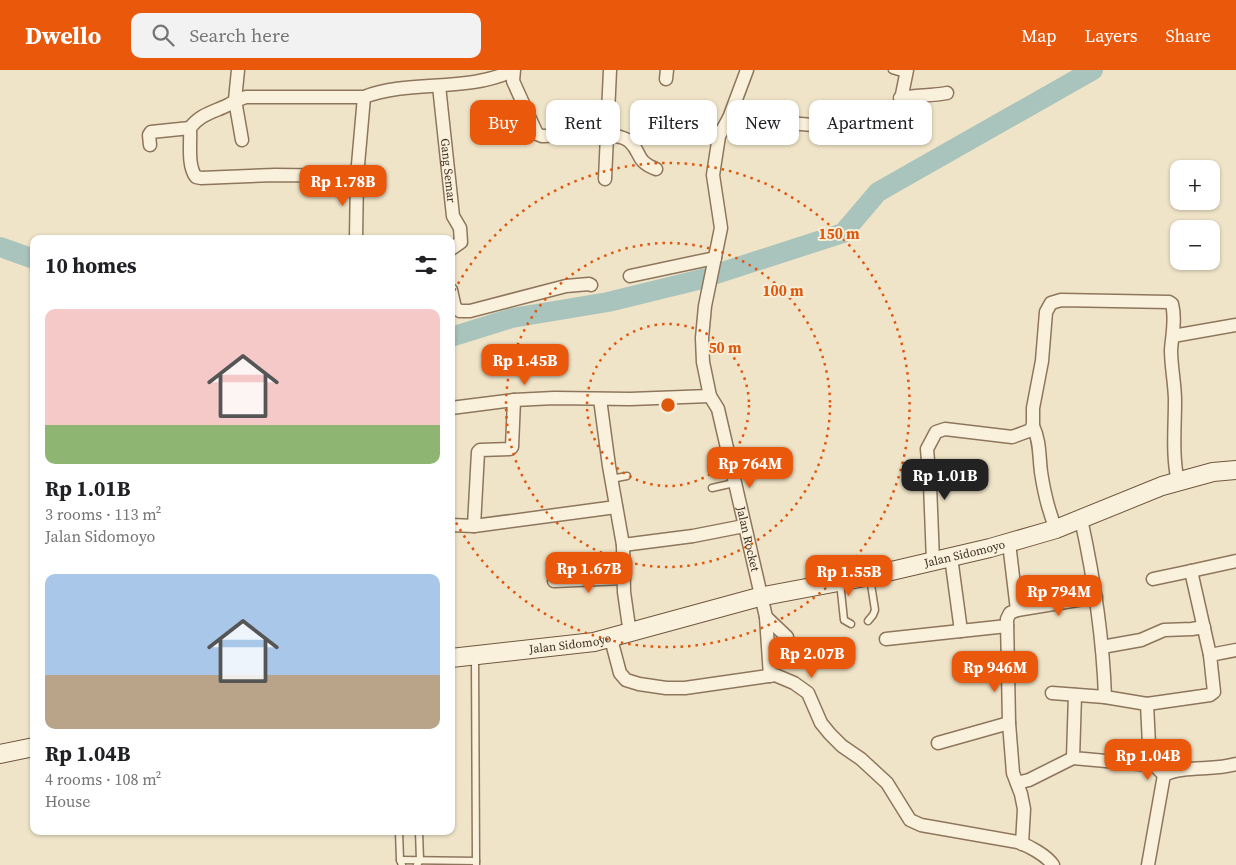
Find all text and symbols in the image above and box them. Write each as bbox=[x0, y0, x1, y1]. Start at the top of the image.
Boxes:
search box bbox=[131, 13, 481, 58]
text: Dwello bbox=[25, 19, 101, 52]
icon: search bbox=[149, 21, 177, 49]
text: Search here bbox=[189, 22, 290, 48]
text: Map bbox=[1021, 23, 1056, 48]
text: Layers bbox=[1084, 23, 1137, 48]
text: Share bbox=[1165, 23, 1211, 48]
chip: Buy bbox=[470, 100, 536, 145]
chip: Rent bbox=[546, 100, 620, 145]
chip: Filters bbox=[630, 100, 717, 145]
chip: New bbox=[727, 100, 799, 145]
chip: Apartment bbox=[809, 100, 932, 145]
street label: Gang Semar bbox=[437, 137, 460, 204]
map controls bbox=[1170, 160, 1220, 270]
button: + bbox=[1170, 160, 1220, 210]
pin: Rp 1.78B bbox=[291, 164, 395, 207]
text: Rp 1.78B bbox=[310, 170, 376, 192]
button: − bbox=[1170, 220, 1220, 270]
text: 150 m bbox=[818, 223, 860, 244]
text: 10 homes bbox=[45, 251, 137, 280]
icon: filters bbox=[412, 251, 440, 279]
text: 100 m bbox=[762, 280, 804, 301]
text: 50 m bbox=[708, 337, 742, 358]
icon: home bbox=[198, 341, 288, 431]
pin: Rp 1.45B bbox=[473, 344, 577, 386]
text: Rp 1.45B bbox=[492, 349, 558, 371]
centre of rings bbox=[659, 396, 677, 414]
pin: Rp 764M bbox=[704, 446, 796, 489]
text: Rp 764M bbox=[718, 452, 782, 474]
pin: Rp 1.01B bbox=[893, 458, 997, 501]
text: Rp 1.01B bbox=[912, 464, 978, 486]
text: Rp 1.01B bbox=[45, 474, 130, 503]
text: 3 rooms · 113 m² bbox=[45, 503, 161, 525]
street label: Jalan Rocket bbox=[733, 504, 763, 573]
text: Jalan Sidomoyo bbox=[45, 525, 155, 547]
street label: Jalan Sidomoyo bbox=[921, 536, 1007, 571]
pin: Rp 1.67B bbox=[537, 552, 641, 594]
pin: Rp 1.55B bbox=[797, 554, 901, 597]
text: Rp 1.67B bbox=[556, 557, 622, 579]
text: Rp 1.55B bbox=[816, 560, 882, 582]
pin: Rp 794M bbox=[1013, 574, 1105, 617]
text: Rp 794M bbox=[1027, 580, 1091, 602]
icon: home bbox=[198, 606, 288, 696]
street label: Jalan Sidomoyo bbox=[527, 630, 613, 657]
pin: Rp 2.07B bbox=[760, 636, 864, 679]
text: Rp 2.07B bbox=[779, 642, 845, 664]
pin: Rp 946M bbox=[949, 650, 1041, 693]
text: Rp 946M bbox=[963, 656, 1027, 678]
pin: Rp 1.04B bbox=[1096, 738, 1200, 781]
text: Rp 1.04B bbox=[45, 739, 130, 768]
text: Rp 1.04B bbox=[1115, 744, 1181, 766]
text: 4 rooms · 108 m² bbox=[45, 768, 161, 790]
text: House bbox=[45, 790, 90, 812]

